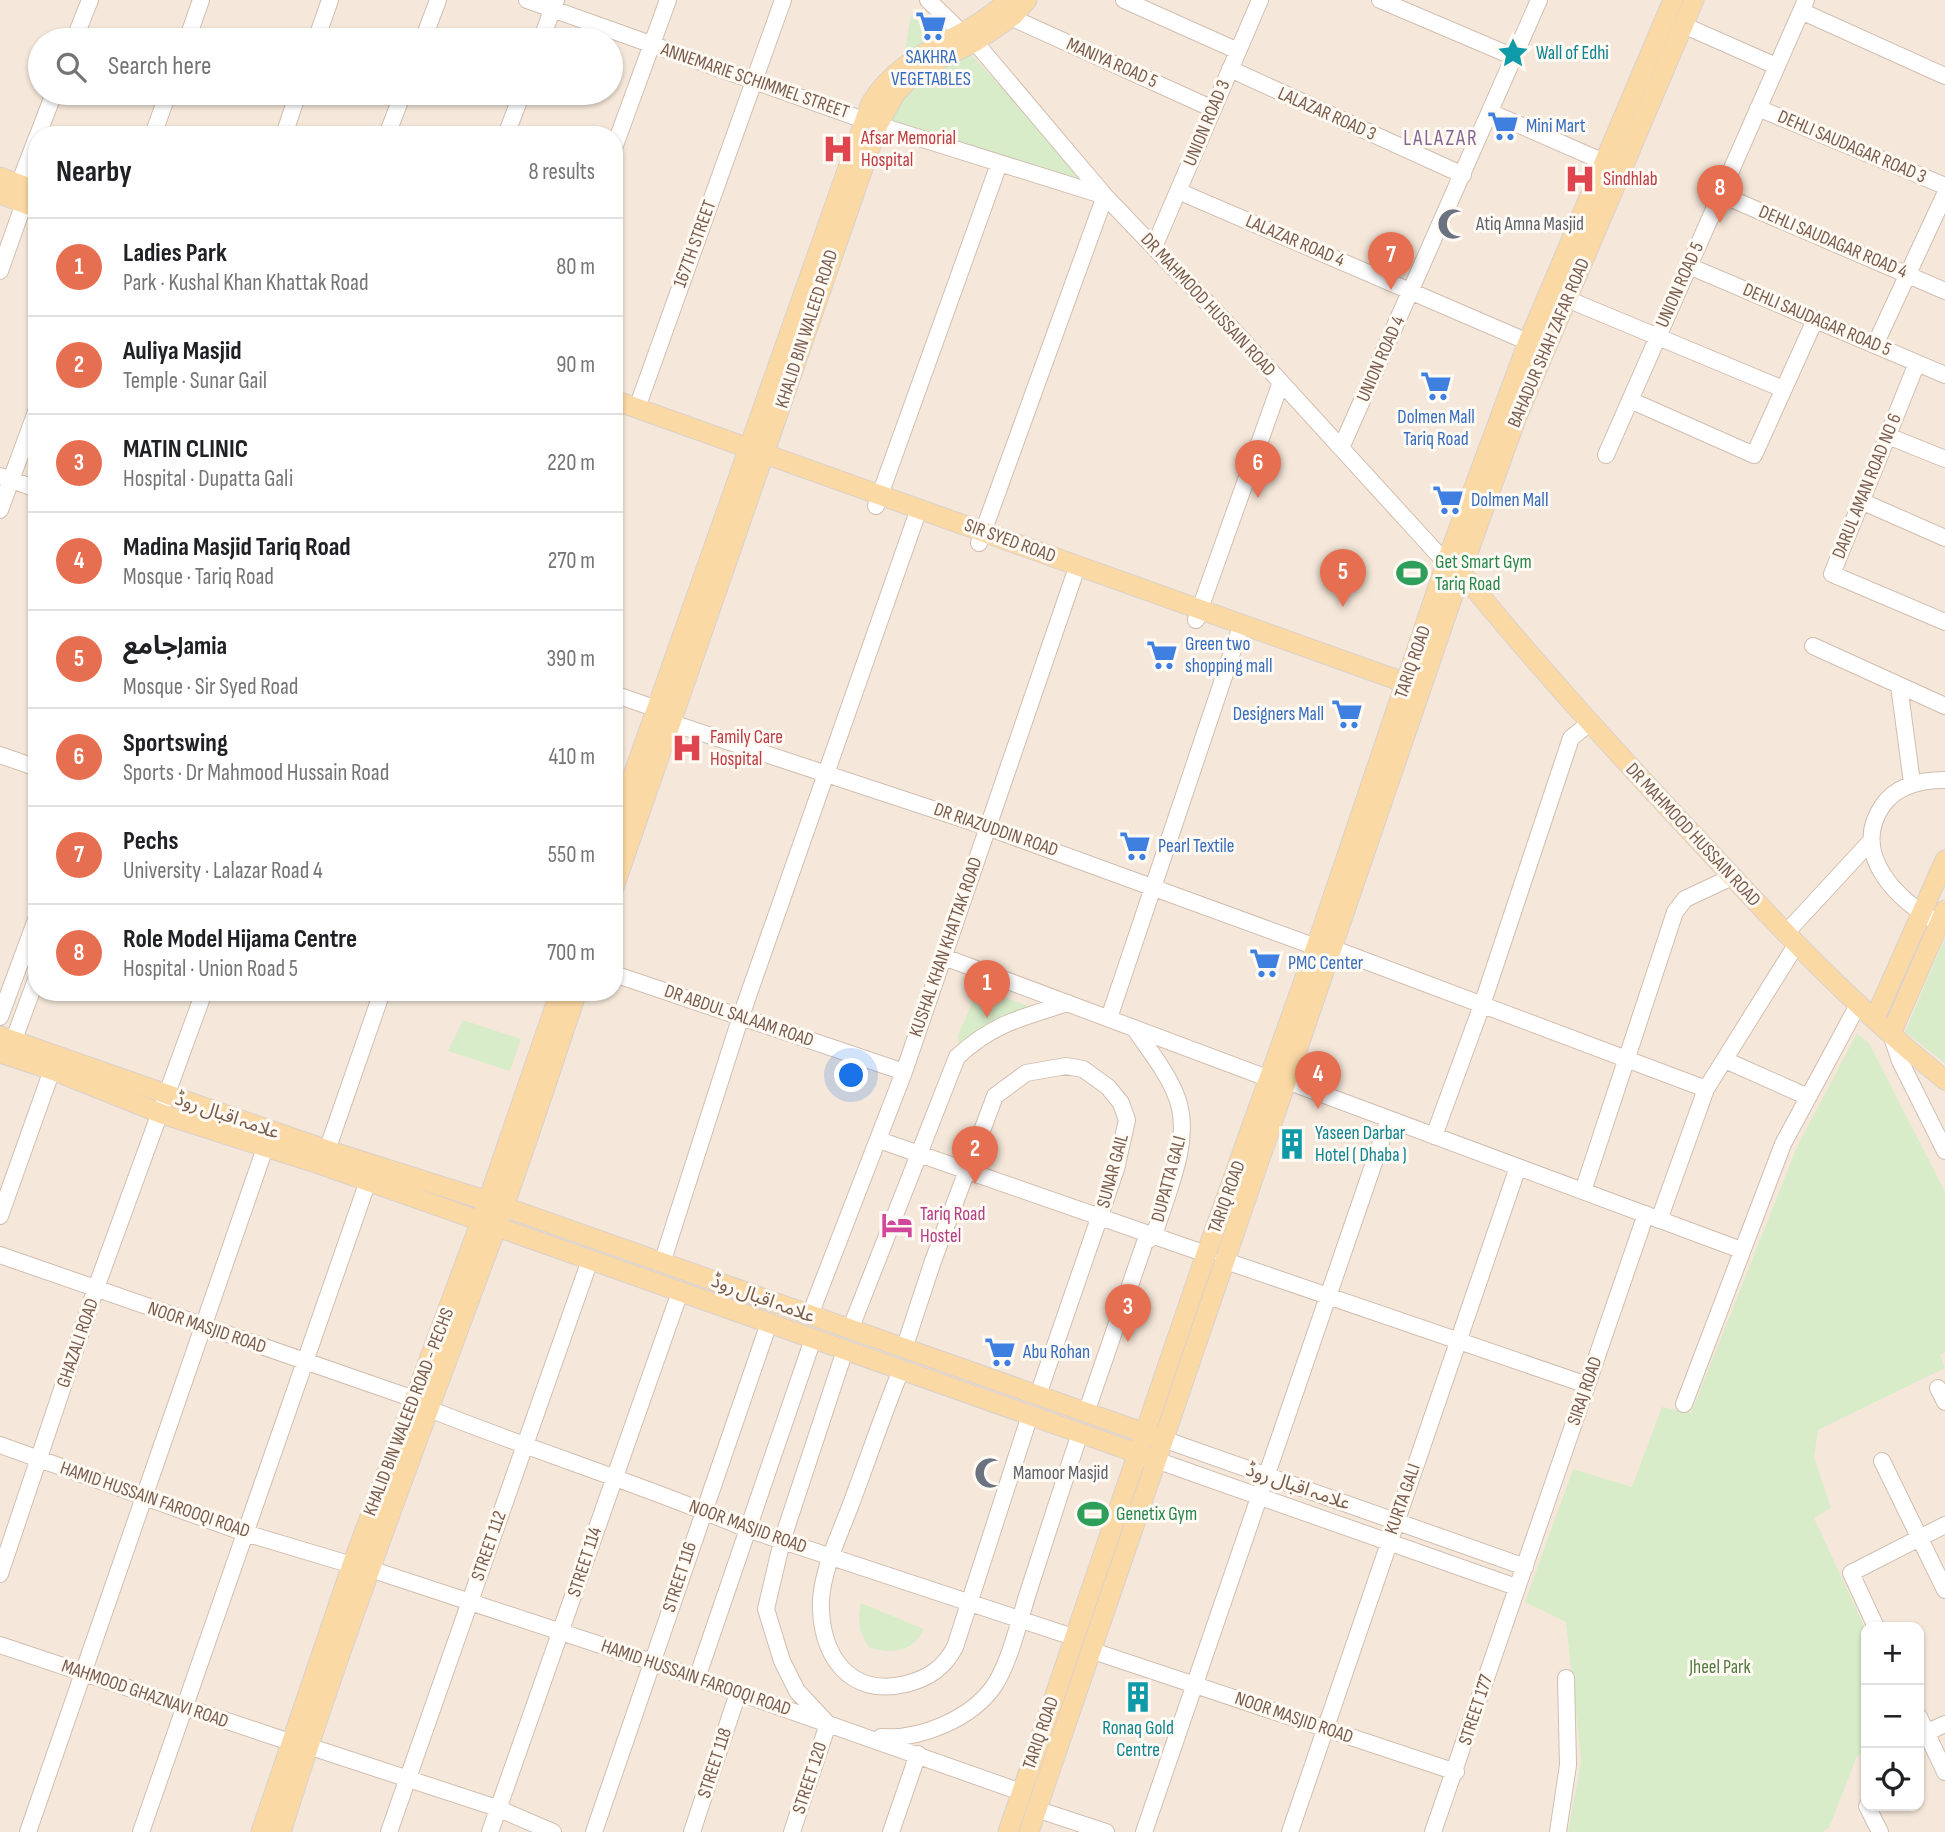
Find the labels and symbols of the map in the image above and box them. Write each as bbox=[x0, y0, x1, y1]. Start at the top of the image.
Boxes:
supermarket icon: SAKHRA VEGETABLES bbox=[914, 9, 948, 43]
street label: MANIYA ROAD 5 bbox=[1063, 33, 1161, 93]
place icon: Wall of Edhi bbox=[1496, 36, 1530, 70]
street label: ANNEMARIE SCHIMMEL STREET bbox=[657, 38, 852, 124]
place label: Wall of Edhi bbox=[1536, 42, 1609, 65]
place label: SAKHRA VEGETABLES bbox=[891, 46, 971, 91]
street label: UNION ROAD 3 bbox=[1179, 76, 1235, 170]
street label: LALAZAR ROAD 3 bbox=[1274, 82, 1380, 146]
street label: DEHLI SAUDAGAR ROAD 3 bbox=[1774, 105, 1930, 189]
supermarket icon: Mini Mart bbox=[1486, 109, 1520, 143]
place label: Mini Mart bbox=[1526, 115, 1586, 138]
district label: LALAZAR bbox=[1403, 126, 1479, 151]
place label: Afsar Memorial Hospital bbox=[860, 127, 956, 172]
hospital icon: Afsar Memorial Hospital bbox=[821, 132, 855, 166]
hospital icon: Sindhlab bbox=[1563, 162, 1597, 196]
pin: 8 bbox=[1697, 165, 1743, 223]
place label: Sindhlab bbox=[1603, 168, 1658, 191]
street label: 167TH STREET bbox=[669, 197, 722, 291]
street label: DEHLI SAUDAGAR ROAD 4 bbox=[1755, 200, 1911, 284]
mosque icon: Atiq Amna Masjid bbox=[1436, 207, 1470, 241]
street label: LALAZAR ROAD 4 bbox=[1242, 210, 1348, 272]
place label: Atiq Amna Masjid bbox=[1475, 213, 1584, 236]
street label: DR MAHMOOD HUSSAIN ROAD bbox=[1136, 229, 1280, 381]
pin: 7 bbox=[1368, 232, 1414, 290]
street label: UNION ROAD 5 bbox=[1651, 239, 1709, 331]
street label: KHALID BIN WALEED ROAD bbox=[771, 247, 843, 411]
street label: BAHADUR SHAH ZAFAR ROAD bbox=[1503, 255, 1595, 431]
street label: DEHLI SAUDAGAR ROAD 5 bbox=[1739, 278, 1895, 362]
street label: UNION ROAD 4 bbox=[1352, 313, 1410, 405]
supermarket icon: Dolmen Mall Tariq Road bbox=[1419, 369, 1453, 403]
place label: Dolmen Mall Tariq Road bbox=[1397, 406, 1475, 451]
street label: DARUL AMAN ROAD NO 6 bbox=[1827, 410, 1907, 562]
pin: 6 bbox=[1235, 440, 1281, 498]
supermarket icon: Dolmen Mall bbox=[1431, 483, 1465, 517]
place label: Dolmen Mall bbox=[1471, 489, 1548, 512]
street label: SIR SYED ROAD bbox=[961, 514, 1059, 568]
pin: 5 bbox=[1320, 549, 1366, 607]
place label: Get Smart Gym Tariq Road bbox=[1435, 551, 1532, 596]
sports icon: Get Smart Gym Tariq Road bbox=[1395, 556, 1429, 590]
street label: TARIQ ROAD bbox=[1390, 623, 1436, 701]
place label: Green two shopping mall bbox=[1185, 633, 1272, 678]
supermarket icon: Green two shopping mall bbox=[1145, 638, 1179, 672]
supermarket icon: Designers Mall bbox=[1330, 697, 1364, 731]
place label: Designers Mall bbox=[1233, 703, 1324, 726]
place label: Family Care Hospital bbox=[710, 726, 783, 771]
hospital icon: Family Care Hospital bbox=[670, 731, 704, 765]
street label: DR MAHMOOD HUSSAIN ROAD bbox=[1621, 759, 1765, 911]
street label: DR RIAZUDDIN ROAD bbox=[931, 798, 1061, 862]
supermarket icon: Pearl Textile bbox=[1118, 829, 1152, 863]
place label: Pearl Textile bbox=[1158, 835, 1234, 858]
street label: KUSHAL KHAN KHATTAK ROAD bbox=[904, 854, 988, 1040]
supermarket icon: PMC Center bbox=[1248, 946, 1282, 980]
place label: PMC Center bbox=[1288, 952, 1364, 975]
pin: 1 bbox=[964, 960, 1010, 1018]
street label: DR ABDUL SALAAM ROAD bbox=[661, 980, 817, 1052]
pin: 4 bbox=[1295, 1051, 1341, 1109]
your location bbox=[834, 1058, 868, 1092]
street label: علامہ اقبال روڈ bbox=[172, 1087, 282, 1145]
place label: Yaseen Darbar Hotel ( Dhaba ) bbox=[1315, 1122, 1407, 1167]
pin: 2 bbox=[952, 1126, 998, 1184]
building icon: Yaseen Darbar Hotel ( Dhaba ) bbox=[1275, 1127, 1309, 1161]
street label: SUNAR GAIL bbox=[1092, 1131, 1134, 1211]
street label: DUPATTA GALI bbox=[1146, 1133, 1192, 1225]
street label: TARIQ ROAD bbox=[1203, 1158, 1251, 1236]
place label: Tariq Road Hostel bbox=[920, 1203, 985, 1248]
hotel icon: Tariq Road Hostel bbox=[880, 1208, 914, 1242]
street label: علامہ اقبال روڈ bbox=[708, 1270, 818, 1328]
pin: 3 bbox=[1105, 1284, 1151, 1342]
street label: GHAZALI ROAD bbox=[52, 1295, 104, 1391]
street label: NOOR MASJID ROAD bbox=[145, 1297, 269, 1359]
street label: KHALID BIN WALEED ROAD - PECHS bbox=[359, 1305, 459, 1519]
supermarket icon: Abu Rohan bbox=[983, 1335, 1017, 1369]
place label: Abu Rohan bbox=[1022, 1341, 1090, 1364]
street label: SIRAJ ROAD bbox=[1563, 1354, 1607, 1428]
mosque icon: Mamoor Masjid bbox=[973, 1456, 1007, 1490]
street label: HAMID HUSSAIN FAROOQI ROAD bbox=[57, 1457, 253, 1543]
street label: علامہ اقبال روڈ bbox=[1243, 1458, 1353, 1516]
street label: KURTA GALI bbox=[1380, 1461, 1426, 1537]
place label: Mamoor Masjid bbox=[1013, 1462, 1108, 1485]
street label: NOOR MASJID ROAD bbox=[686, 1495, 810, 1559]
sports icon: Genetix Gym bbox=[1076, 1497, 1110, 1531]
place label: Genetix Gym bbox=[1116, 1503, 1197, 1526]
street label: STREET 112 bbox=[466, 1508, 512, 1584]
street label: STREET 114 bbox=[563, 1524, 607, 1600]
street label: STREET 116 bbox=[658, 1539, 702, 1615]
street label: HAMID HUSSAIN FAROOQI ROAD bbox=[598, 1635, 794, 1721]
street label: MAHMOOD GHAZNAVI ROAD bbox=[59, 1655, 231, 1733]
park label: Jheel Park bbox=[1688, 1656, 1752, 1679]
street label: STREET 177 bbox=[1454, 1671, 1498, 1748]
building icon: Ronaq Gold Centre bbox=[1121, 1680, 1155, 1714]
street label: NOOR MASJID ROAD bbox=[1232, 1687, 1356, 1749]
street label: TARIQ ROAD bbox=[1018, 1694, 1064, 1772]
place label: Ronaq Gold Centre bbox=[1102, 1717, 1174, 1762]
street label: STREET 118 bbox=[693, 1725, 737, 1801]
street label: STREET 120 bbox=[788, 1739, 832, 1817]

